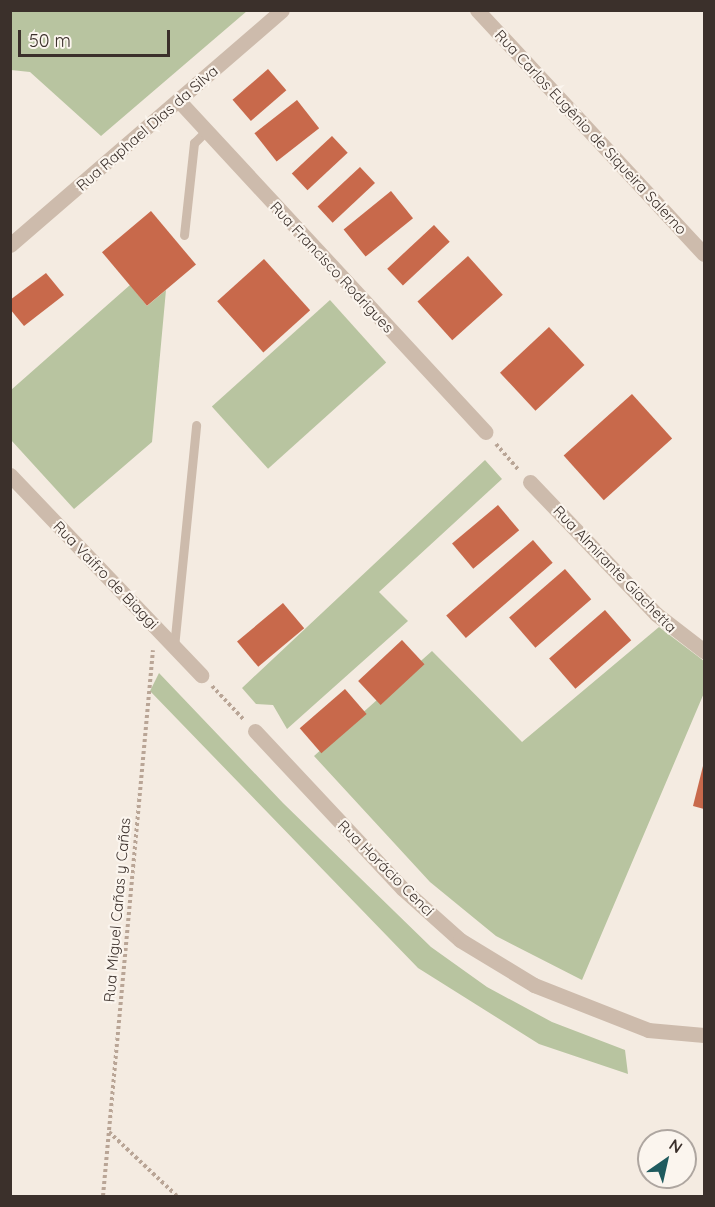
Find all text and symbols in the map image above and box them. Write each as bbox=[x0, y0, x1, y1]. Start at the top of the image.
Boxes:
scale bar bbox=[21, 18, 172, 56]
street label: Rua Carlos Eugênio de Siqueira Salerno bbox=[491, 26, 691, 238]
text: 50 m bbox=[29, 29, 71, 52]
street label: Rua Raphael Dias da Silva bbox=[73, 62, 221, 194]
street label: Rua Francisco Rodrigues bbox=[267, 198, 397, 336]
street label: Rua Almirante Giachetta bbox=[550, 502, 680, 636]
street label: Rua Vaifro de Biaggi bbox=[50, 517, 162, 633]
street label: Rua Horácio Cenci bbox=[334, 816, 438, 920]
street label: Rua Miguel Cañas y Cañas bbox=[100, 817, 134, 1003]
north arrow bbox=[637, 1129, 697, 1189]
text: N bbox=[665, 1134, 686, 1157]

